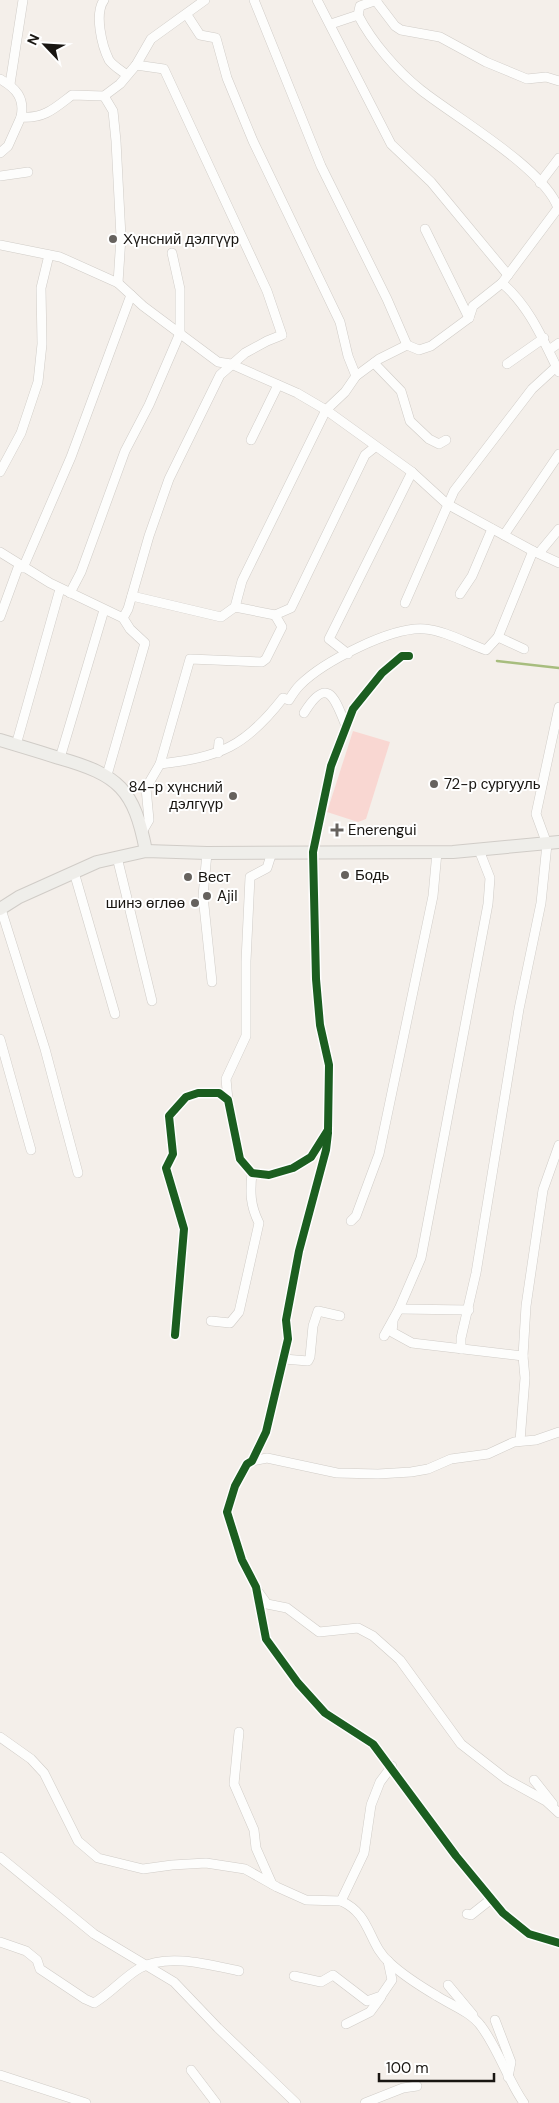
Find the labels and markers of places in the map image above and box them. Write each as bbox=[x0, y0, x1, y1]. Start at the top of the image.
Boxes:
place label: Хүнсний дэлгүүр bbox=[123, 229, 239, 249]
marker: Хүнсний дэлгүүр bbox=[107, 233, 119, 245]
place label: 72-р сургууль bbox=[444, 774, 541, 794]
place label: 84-р хүнсний дэлгүүр bbox=[129, 777, 223, 814]
marker: 72-р сургууль bbox=[428, 778, 440, 790]
marker: 84-р хүнсний дэлгүүр bbox=[227, 790, 239, 802]
place label: Enerengui bbox=[348, 820, 417, 840]
marker: Enerengui bbox=[330, 823, 344, 837]
place label: Бодь bbox=[355, 865, 390, 885]
place label: Вест bbox=[198, 867, 231, 887]
marker: Бодь bbox=[339, 869, 351, 881]
marker: Вест bbox=[182, 871, 194, 883]
place label: Ajil bbox=[217, 886, 238, 906]
marker: Ajil bbox=[201, 890, 213, 902]
place label: шинэ өглөө bbox=[106, 893, 185, 913]
marker: шинэ өглөө bbox=[189, 897, 201, 909]

